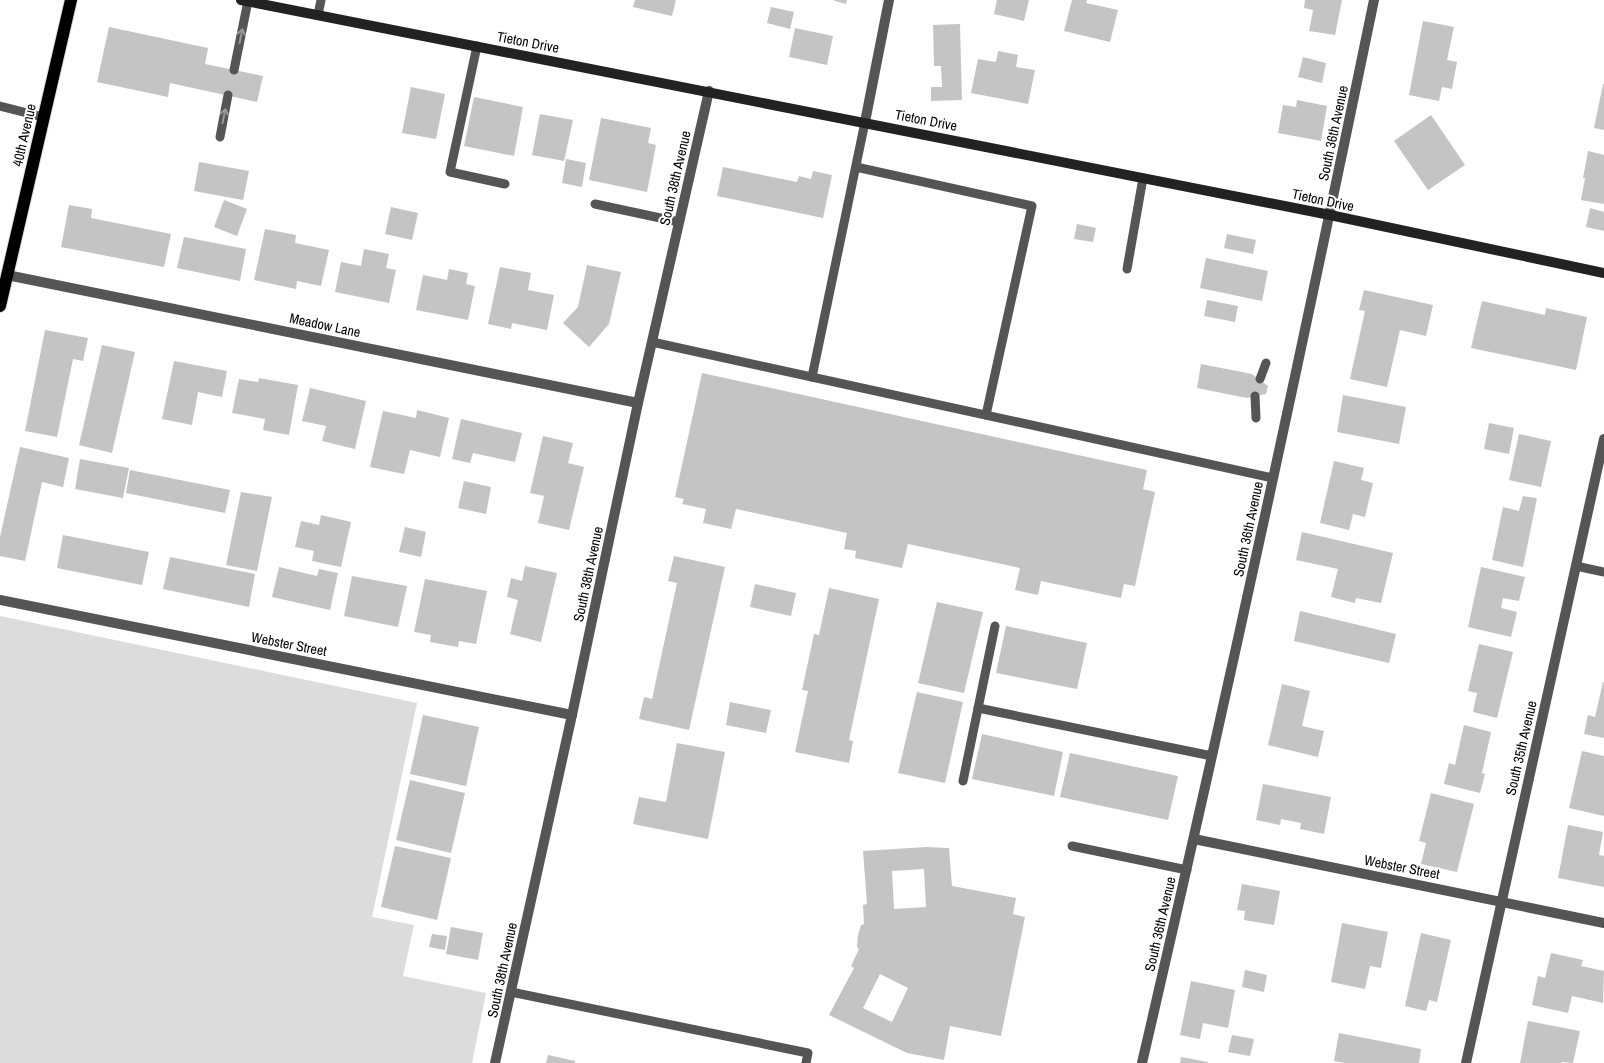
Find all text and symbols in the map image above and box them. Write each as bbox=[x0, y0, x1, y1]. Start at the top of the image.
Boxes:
street label: Tieton Drive bbox=[495, 27, 561, 57]
one-way arrow bbox=[237, 28, 246, 44]
street label: South 36th Avenue bbox=[1314, 84, 1352, 182]
street label: 40th Avenue bbox=[8, 102, 40, 168]
street label: Tieton Drive bbox=[893, 105, 959, 135]
one-way arrow bbox=[220, 109, 229, 125]
street label: South 38th Avenue bbox=[655, 129, 695, 227]
street label: Tieton Drive bbox=[1290, 185, 1356, 215]
street label: Meadow Lane bbox=[288, 309, 362, 341]
street label: South 36th Avenue bbox=[1229, 480, 1267, 578]
street label: South 38th Avenue bbox=[569, 525, 607, 623]
street label: Webster Street bbox=[250, 628, 328, 660]
street label: South 35th Avenue bbox=[1501, 699, 1541, 797]
street label: Webster Street bbox=[1363, 851, 1441, 883]
street label: South 36th Avenue bbox=[1140, 875, 1180, 973]
street label: South 38th Avenue bbox=[483, 921, 521, 1019]

